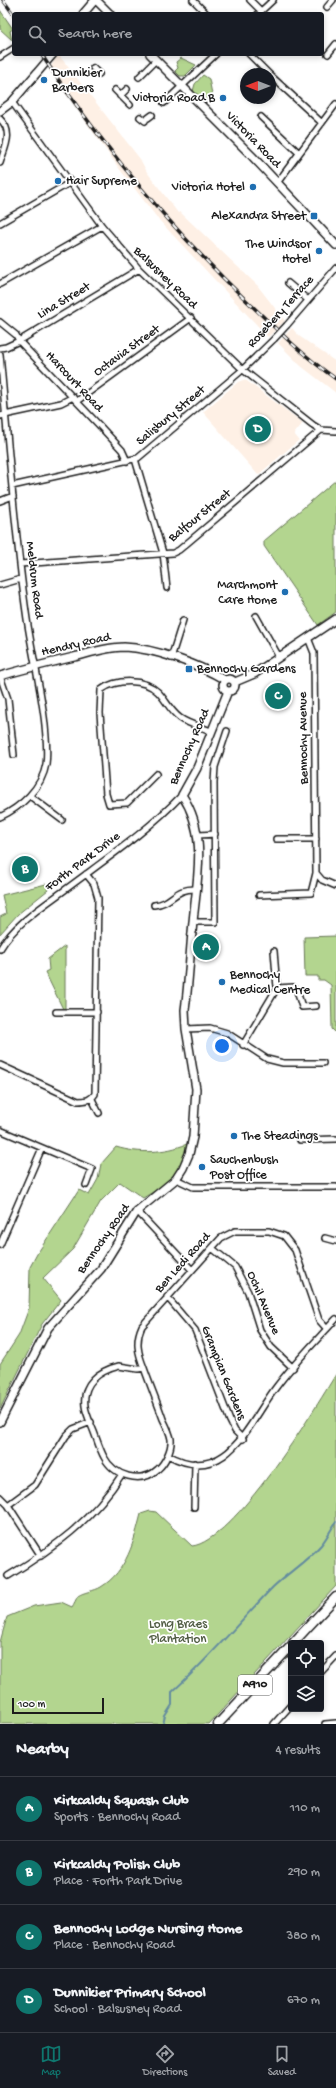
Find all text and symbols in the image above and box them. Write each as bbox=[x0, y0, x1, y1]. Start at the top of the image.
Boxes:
search box bbox=[12, 12, 324, 56]
icon: search bbox=[26, 23, 48, 45]
text: Search here bbox=[58, 25, 132, 43]
place label: Dunnikier Barbers bbox=[51, 66, 103, 96]
north arrow bbox=[240, 68, 276, 104]
marker: Dunnikier Barbers bbox=[39, 75, 49, 85]
place label: Victoria Road B bbox=[132, 91, 215, 106]
marker: Victoria Road B bbox=[218, 93, 228, 103]
street label: Victoria Road bbox=[222, 108, 285, 172]
place label: Hair Supreme bbox=[66, 174, 137, 189]
marker: Hair Supreme bbox=[53, 176, 63, 186]
place label: Victoria Hotel bbox=[171, 180, 245, 195]
marker: Victoria Hotel bbox=[248, 182, 258, 192]
place label: Alexandra Street bbox=[211, 209, 308, 224]
marker: Alexandra Street bbox=[309, 211, 319, 221]
place label: The Windsor Hotel bbox=[244, 237, 312, 267]
street label: Balsusney Road bbox=[129, 243, 201, 313]
marker: The Windsor Hotel bbox=[314, 246, 324, 256]
street label: Rosebery Terrace bbox=[245, 273, 318, 351]
street label: Lina Street bbox=[35, 279, 94, 323]
street label: Octavia Street bbox=[91, 321, 164, 380]
street label: Harcourt Road bbox=[42, 348, 107, 417]
street label: Salisbury Street bbox=[133, 382, 210, 449]
pin: D bbox=[245, 414, 271, 444]
street label: Balfour Street bbox=[165, 485, 236, 546]
street label: Meldrum Road bbox=[22, 541, 46, 621]
place label: Marchmont Care Home bbox=[217, 578, 279, 608]
marker: Marchmont Care Home bbox=[280, 587, 290, 597]
street label: Hendry Road bbox=[40, 629, 113, 660]
place label: Bennochy Gardens bbox=[196, 662, 297, 677]
marker: Bennochy Gardens bbox=[184, 664, 194, 674]
pin: C bbox=[265, 681, 291, 711]
street label: Bennochy Avenue bbox=[296, 691, 312, 785]
street label: Bennochy Road bbox=[166, 705, 214, 788]
street label: Forth Park Drive bbox=[42, 829, 124, 896]
pin: B bbox=[12, 854, 38, 884]
pin: A bbox=[193, 932, 219, 962]
place label: Bennochy Medical Centre bbox=[229, 968, 311, 998]
marker: Bennochy Medical Centre bbox=[217, 977, 227, 987]
your location bbox=[212, 1036, 232, 1056]
place label: The Steadings bbox=[241, 1129, 319, 1144]
marker: The Steadings bbox=[229, 1131, 239, 1141]
place label: Sauchenbush Post Office bbox=[209, 1153, 278, 1183]
marker: Sauchenbush Post Office bbox=[197, 1162, 207, 1172]
street label: Bennochy Road bbox=[74, 1200, 134, 1278]
street label: Ben Ledi Road bbox=[151, 1229, 215, 1297]
street label: Ochil Avenue bbox=[243, 1269, 283, 1337]
street label: Grampian Gardens bbox=[197, 1324, 249, 1423]
park label: Long Braes Plantation bbox=[148, 1617, 208, 1647]
map controls bbox=[288, 1640, 324, 1712]
button: locate bbox=[288, 1640, 324, 1676]
road number: A910 bbox=[238, 1675, 272, 1695]
button: layers bbox=[288, 1676, 324, 1712]
scale bar bbox=[12, 1696, 104, 1715]
text: 100 m bbox=[18, 1699, 45, 1711]
text: Nearby bbox=[16, 1740, 69, 1760]
text: 4 results bbox=[276, 1743, 320, 1758]
text: Kirkcaldy Squash Club bbox=[54, 1792, 189, 1810]
text: A bbox=[25, 1801, 33, 1816]
text: 110 m bbox=[290, 1801, 320, 1816]
text: Sports · Bennochy Road bbox=[54, 1810, 180, 1825]
text: Kirkcaldy Polish Club bbox=[54, 1856, 180, 1874]
text: B bbox=[26, 1865, 32, 1880]
text: 290 m bbox=[287, 1865, 320, 1880]
text: Place · Forth Park Drive bbox=[54, 1874, 182, 1889]
text: Bennochy Lodge Nursing Home bbox=[54, 1920, 242, 1938]
text: C bbox=[25, 1929, 33, 1944]
text: 380 m bbox=[286, 1929, 320, 1944]
text: Place · Bennochy Road bbox=[54, 1938, 174, 1953]
text: Dunnikier Primary School bbox=[54, 1984, 206, 2002]
text: D bbox=[25, 1993, 33, 2008]
text: 670 m bbox=[287, 1993, 320, 2008]
text: School · Balsusney Road bbox=[54, 2002, 181, 2017]
tab: Map bbox=[40, 2043, 62, 2079]
tab: Directions bbox=[143, 2043, 187, 2079]
tab: Saved bbox=[268, 2043, 296, 2079]

